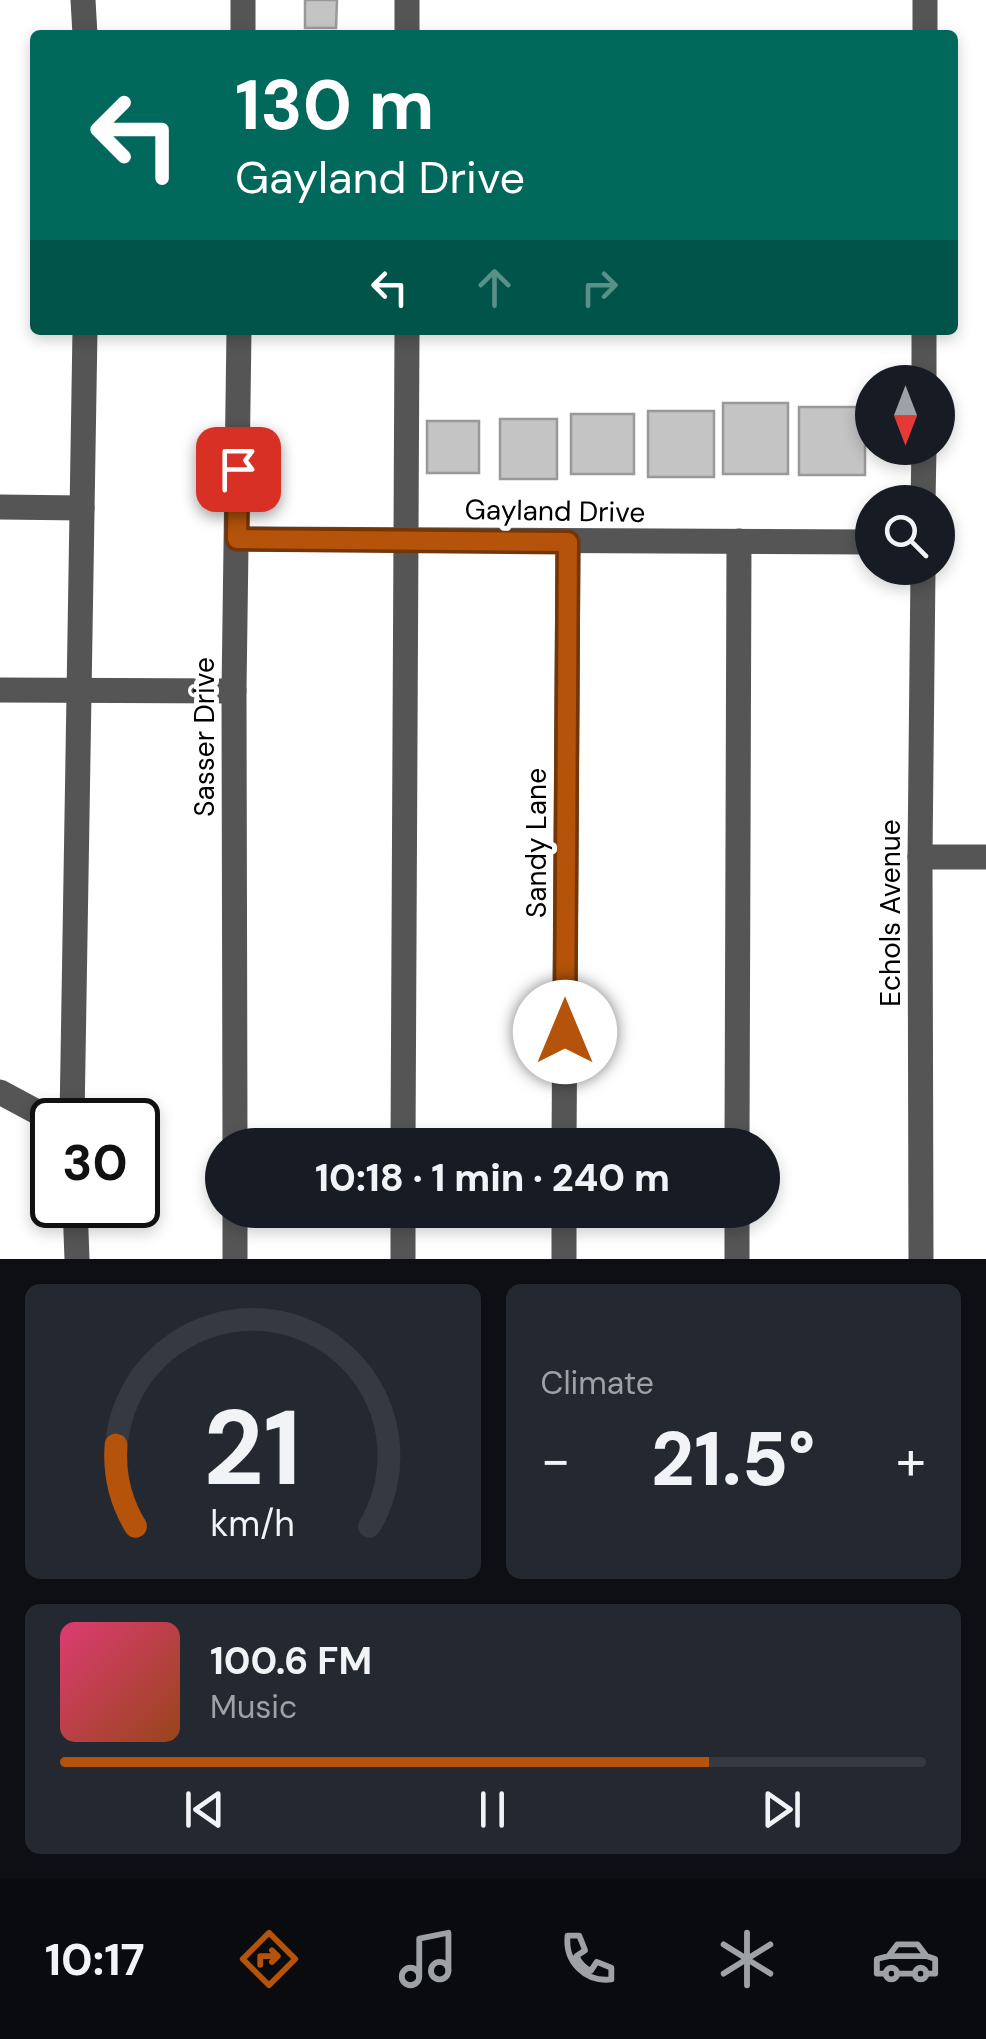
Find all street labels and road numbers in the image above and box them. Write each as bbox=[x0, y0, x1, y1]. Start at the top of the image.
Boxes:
street label: Gayland Drive bbox=[464, 491, 646, 531]
street label: Sasser Drive bbox=[186, 657, 223, 817]
street label: Sandy Lane bbox=[518, 768, 555, 918]
street label: Echols Avenue bbox=[872, 819, 909, 1007]

